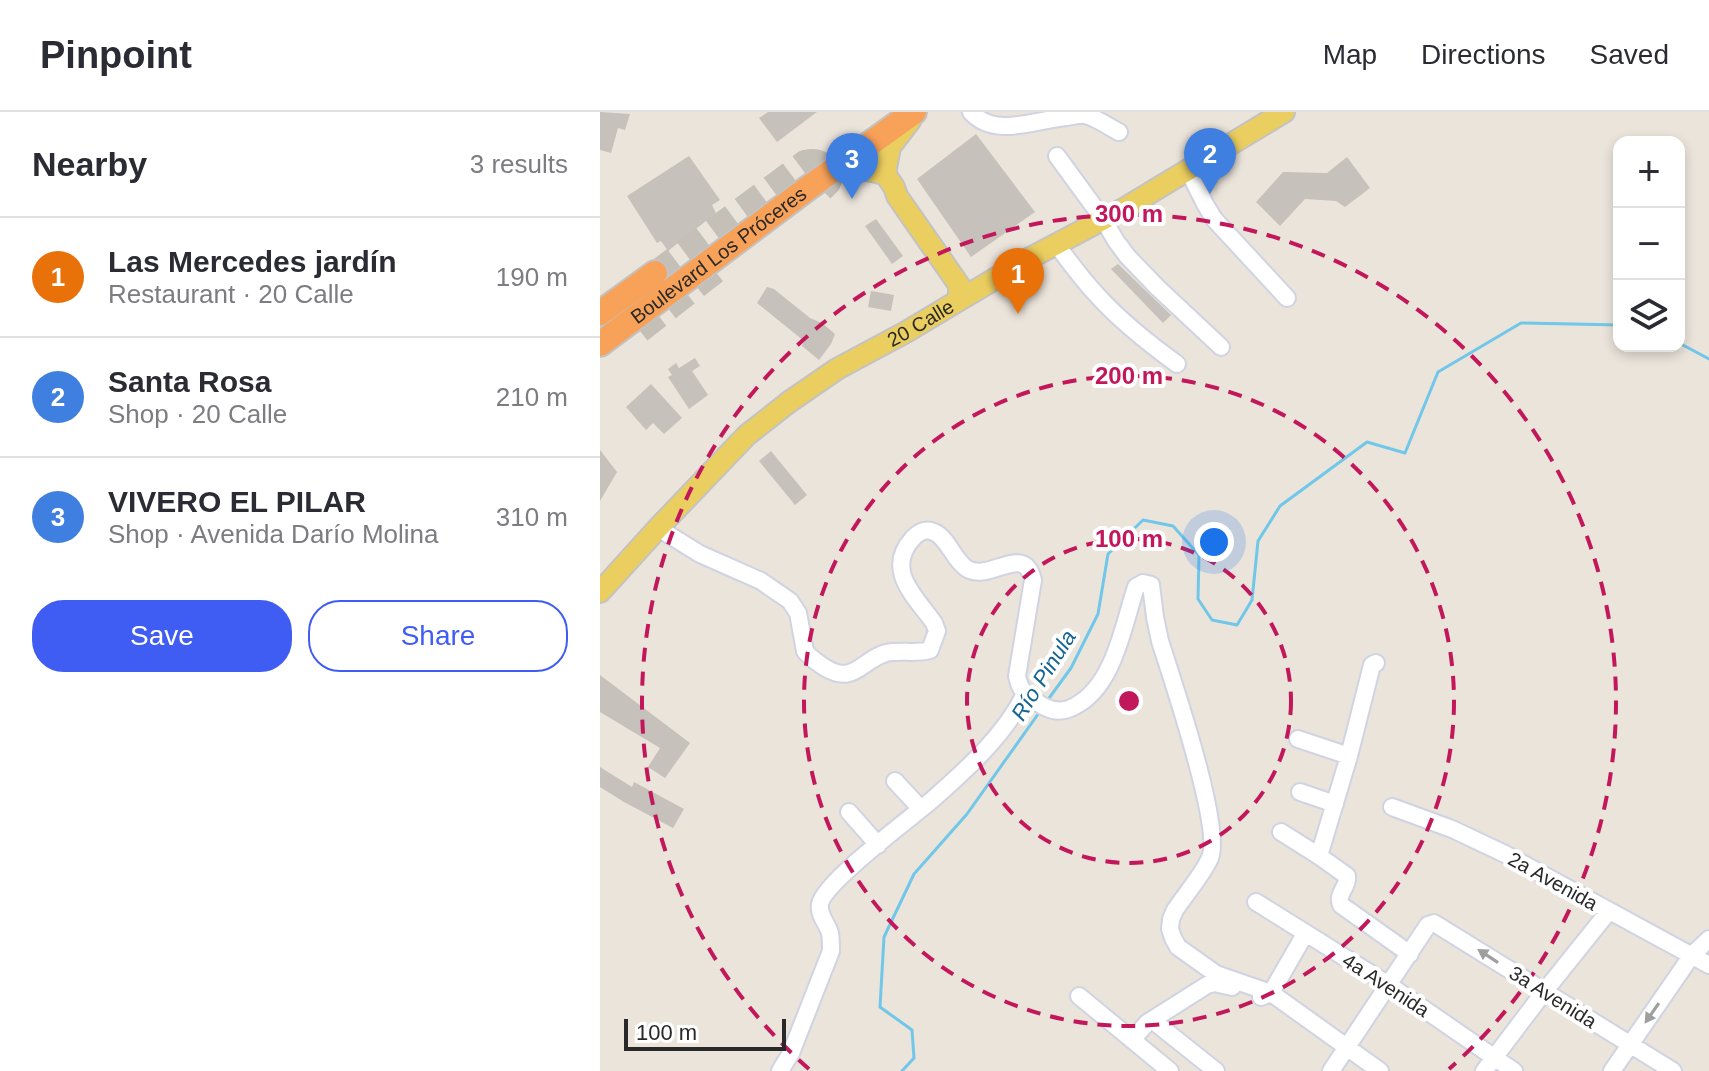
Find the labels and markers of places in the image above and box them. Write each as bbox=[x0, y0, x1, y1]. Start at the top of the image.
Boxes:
pin: 2 bbox=[1184, 128, 1236, 194]
pin: 3 bbox=[826, 133, 878, 199]
pin: 1 bbox=[992, 248, 1044, 314]
centre of rings bbox=[1115, 687, 1143, 715]

